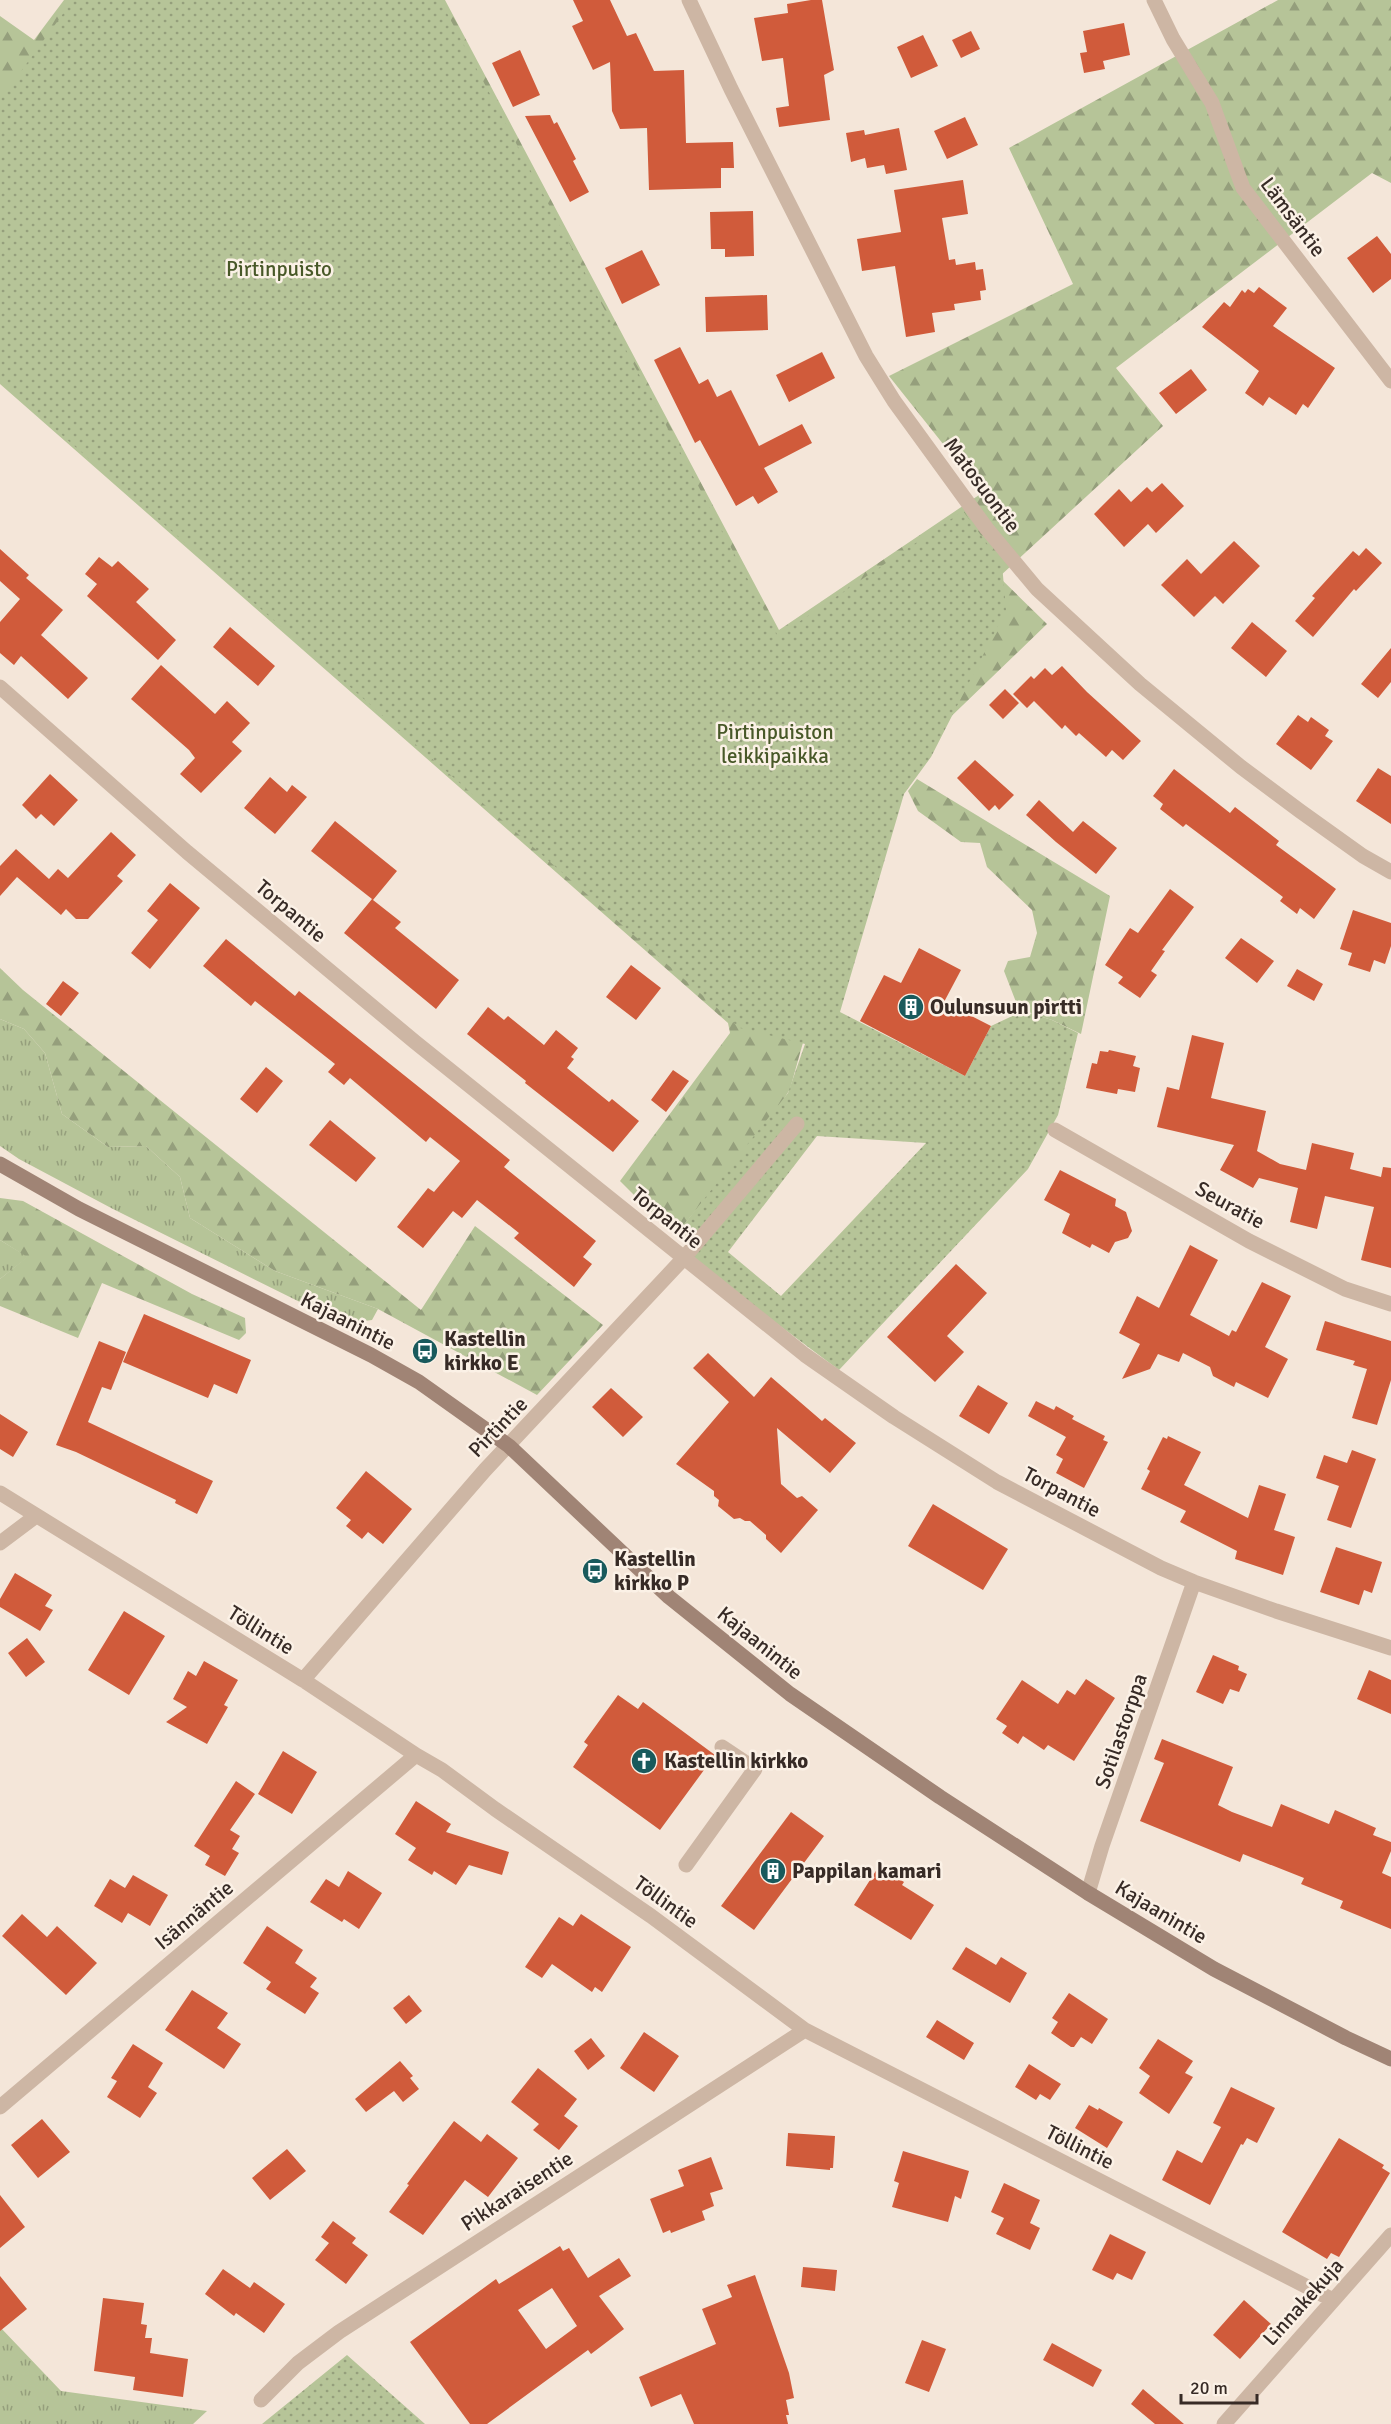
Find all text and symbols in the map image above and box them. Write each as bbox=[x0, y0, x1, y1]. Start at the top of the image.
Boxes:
street label: Lämsäntie bbox=[1255, 172, 1331, 262]
park label: Pirtinpuisto bbox=[226, 256, 332, 282]
street label: Matosuontie bbox=[938, 432, 1026, 538]
park label: Pirtinpuiston leikkipaikka bbox=[716, 719, 834, 769]
street label: Torpantie bbox=[250, 874, 332, 948]
building icon: Oulunsuun pirtti bbox=[896, 992, 926, 1022]
place label: Oulunsuun pirtti bbox=[930, 994, 1082, 1020]
street label: Seuratie bbox=[1191, 1175, 1269, 1235]
street label: Torpantie bbox=[626, 1181, 708, 1255]
street label: Kajaanintie bbox=[296, 1286, 400, 1356]
place label: Kastellin kirkko E bbox=[444, 1326, 526, 1376]
bus stop icon: Kastellin kirkko E bbox=[410, 1336, 440, 1366]
street label: Pirtintie bbox=[463, 1391, 533, 1463]
street label: Torpantie bbox=[1019, 1461, 1105, 1523]
place label: Kastellin kirkko P bbox=[614, 1546, 696, 1596]
bus stop icon: Kastellin kirkko P bbox=[580, 1556, 610, 1586]
street label: Töllintie bbox=[223, 1600, 299, 1660]
street label: Kajaanintie bbox=[712, 1601, 808, 1685]
street label: Sotilastorppa bbox=[1089, 1670, 1153, 1792]
church icon: Kastellin kirkko bbox=[629, 1746, 659, 1776]
place label: Kastellin kirkko bbox=[664, 1748, 808, 1774]
building icon: Pappilan kamari bbox=[758, 1856, 788, 1886]
place label: Pappilan kamari bbox=[792, 1858, 942, 1884]
street label: Töllintie bbox=[629, 1870, 703, 1934]
street label: Kajaanintie bbox=[1110, 1874, 1212, 1950]
street label: Isännäntie bbox=[149, 1875, 239, 1955]
street label: Töllintie bbox=[1041, 2119, 1119, 2175]
street label: Pikkaraisentie bbox=[456, 2145, 578, 2237]
street label: Linnakekuja bbox=[1257, 2253, 1349, 2351]
scale bar bbox=[1181, 2367, 1258, 2405]
text: 20 m bbox=[1190, 2377, 1228, 2399]

